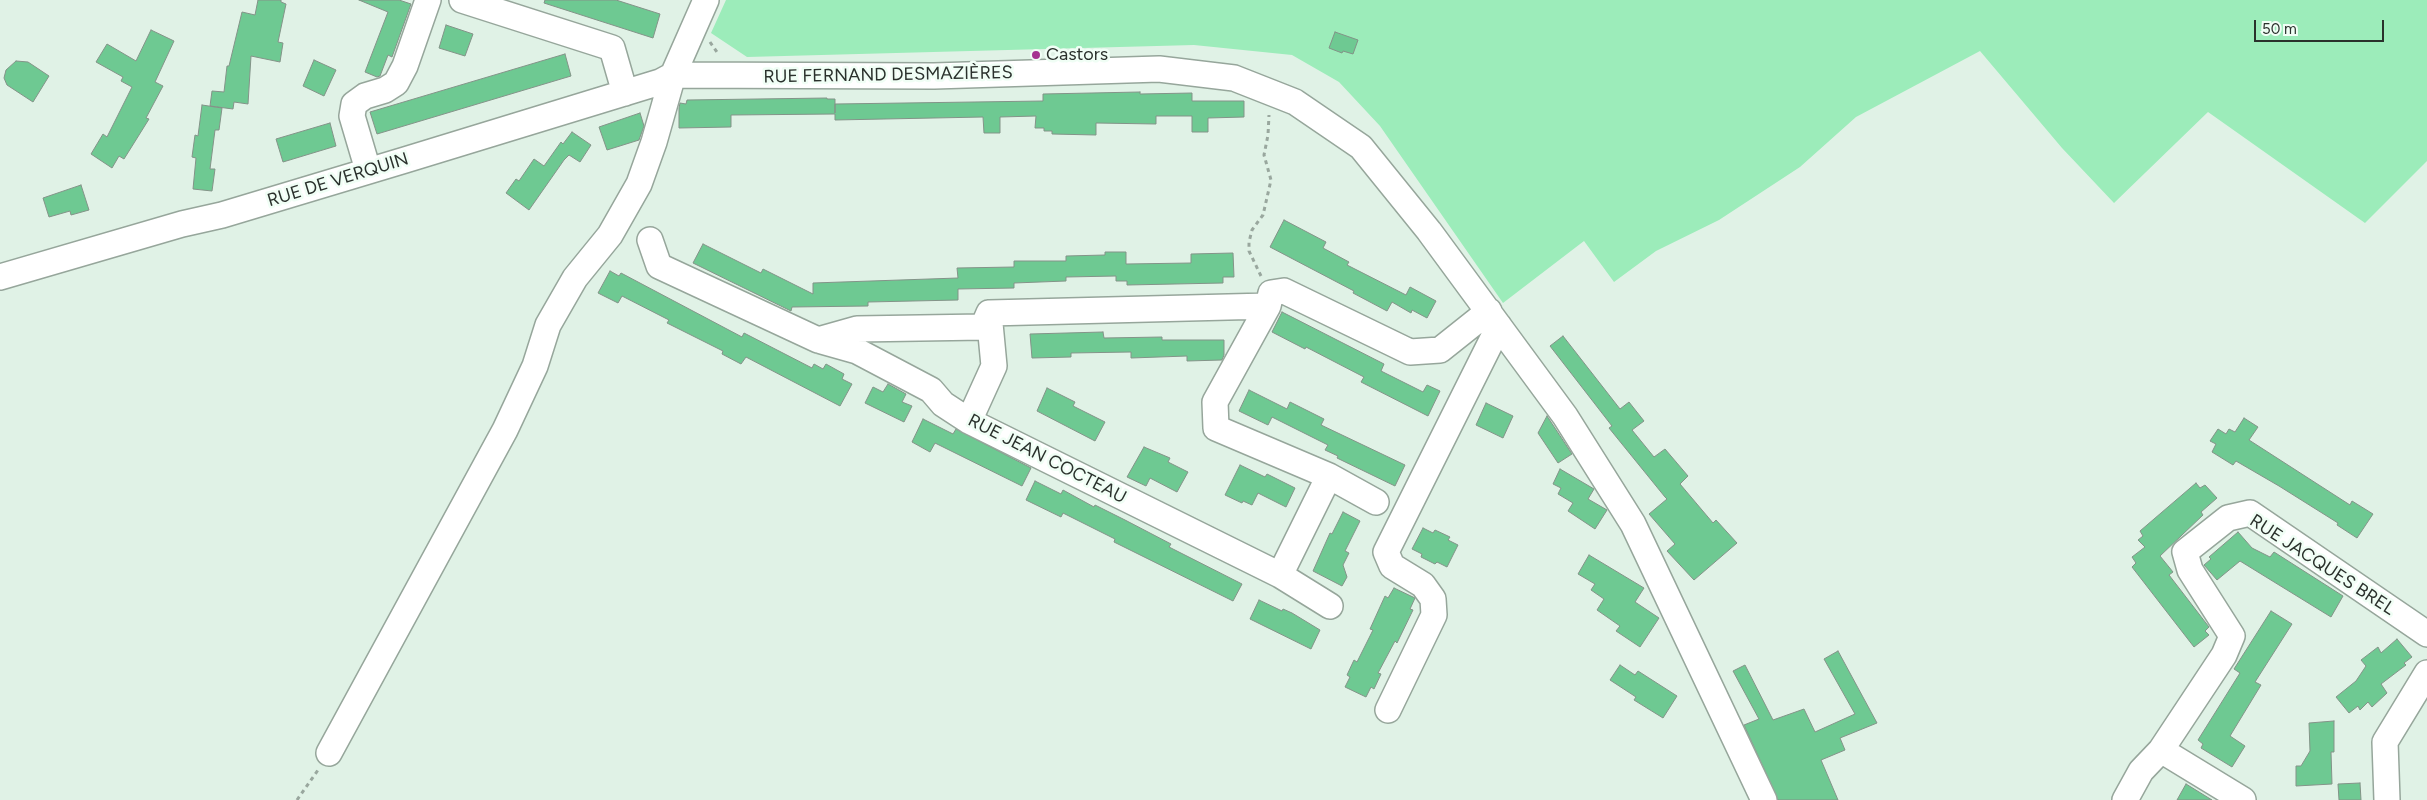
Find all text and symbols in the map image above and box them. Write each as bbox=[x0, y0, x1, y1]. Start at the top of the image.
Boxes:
scale bar bbox=[2257, 10, 2387, 42]
text: 50 m bbox=[2262, 20, 2297, 38]
place label: Castors bbox=[1046, 44, 1108, 66]
marker: Castors bbox=[1030, 49, 1042, 61]
street label: RUE FERNAND DESMAZIÈRES bbox=[763, 62, 1013, 88]
street label: RUE DE VERQUIN bbox=[265, 148, 411, 212]
street label: RUE JEAN COCTEAU bbox=[964, 410, 1130, 508]
street label: RUE JACQUES BREL bbox=[2246, 510, 2398, 620]

